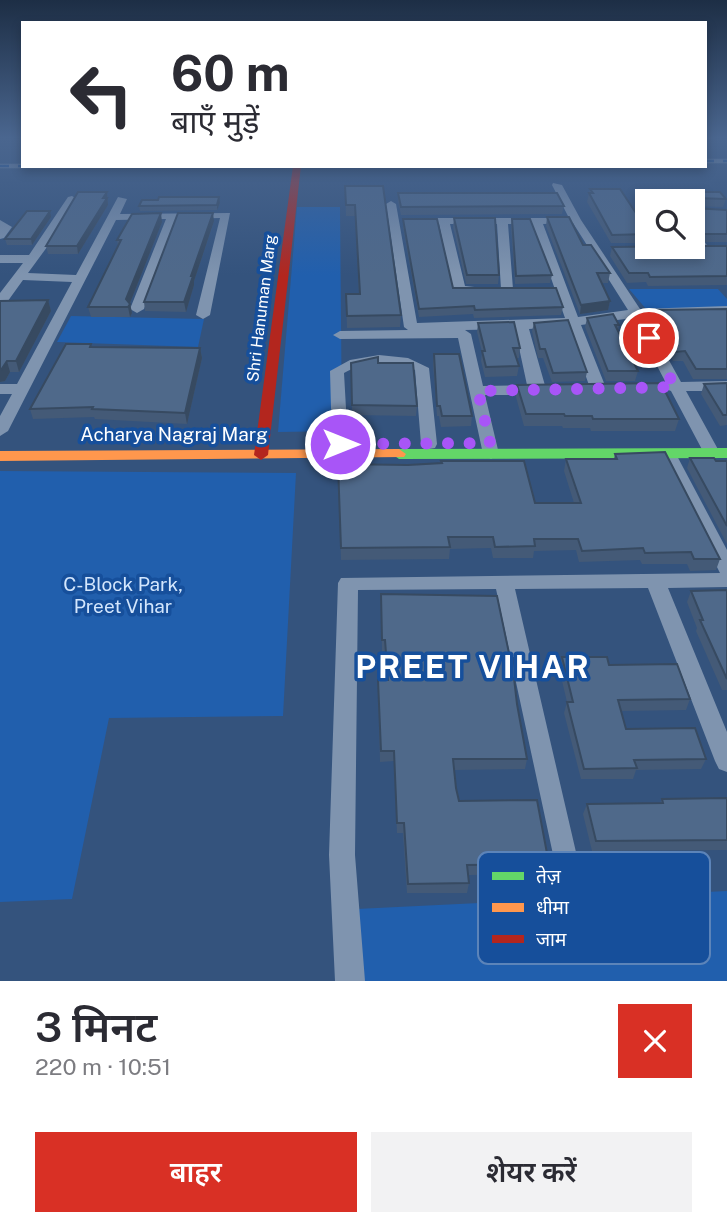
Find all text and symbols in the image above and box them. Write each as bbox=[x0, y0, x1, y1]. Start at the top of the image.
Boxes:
text: 60 m bbox=[171, 44, 290, 102]
icon: left bbox=[56, 49, 147, 140]
text: बाएँ मुड़ें bbox=[171, 103, 259, 140]
map controls bbox=[635, 189, 705, 259]
button: search bbox=[635, 189, 705, 259]
street label: Shri Hanuman Marg bbox=[243, 233, 280, 383]
pin bbox=[619, 308, 679, 368]
icon: arrive bbox=[630, 319, 668, 357]
position arrow bbox=[303, 407, 377, 481]
street label: Acharya Nagraj Marg bbox=[80, 423, 268, 445]
park label: C-Block Park, Preet Vihar bbox=[63, 573, 183, 617]
district label: PREET VIHAR bbox=[355, 648, 591, 685]
legend bbox=[478, 852, 710, 964]
text: तेज़ bbox=[536, 865, 562, 887]
text: धीमा bbox=[536, 896, 570, 918]
text: जाम bbox=[536, 928, 567, 950]
text: 3 मिनट bbox=[35, 1002, 157, 1051]
button: close bbox=[618, 1004, 692, 1078]
text: 220 m · 10:51 bbox=[35, 1053, 171, 1080]
button: बाहर bbox=[35, 1132, 357, 1212]
button: शेयर करें bbox=[371, 1132, 692, 1212]

